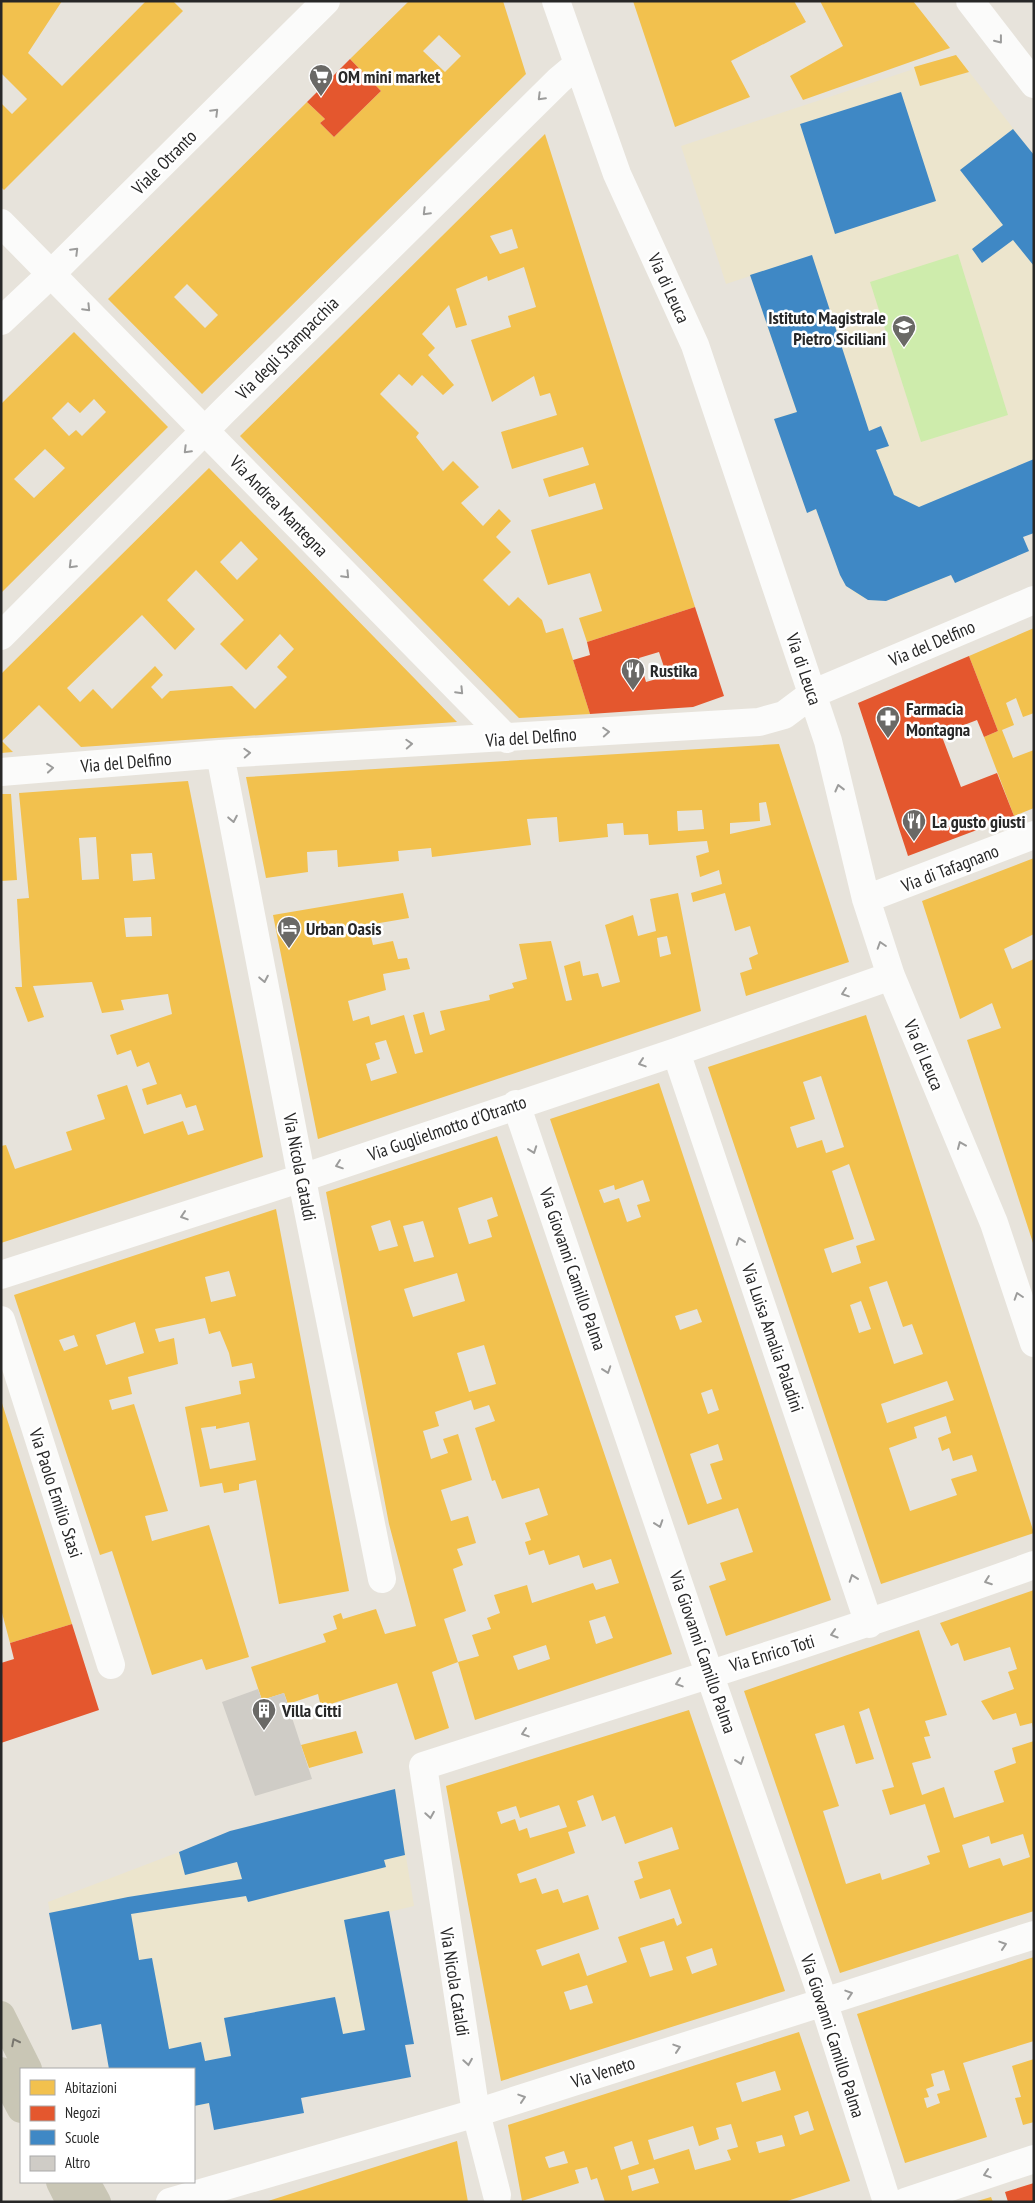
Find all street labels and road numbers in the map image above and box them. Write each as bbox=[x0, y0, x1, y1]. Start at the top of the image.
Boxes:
street label: Viale Otranto bbox=[126, 125, 201, 200]
street label: Via di Leuca bbox=[642, 249, 695, 327]
street label: Via degli Stampacchia bbox=[230, 292, 343, 405]
street label: Via Andrea Mantegna bbox=[224, 450, 333, 561]
street label: Via del Delfino bbox=[885, 615, 979, 672]
street label: Via di Leuca bbox=[781, 629, 827, 708]
street label: Via del Delfino bbox=[484, 722, 577, 752]
street label: Via del Delfino bbox=[79, 747, 173, 778]
street label: Via di Tafagnano bbox=[897, 839, 1002, 897]
street label: Via di Leuca bbox=[899, 1015, 949, 1094]
street label: Via Guglielmotto d'Otranto bbox=[364, 1090, 530, 1166]
street label: Via Nicola Cataldi bbox=[278, 1110, 322, 1223]
street label: Via Giovanni Camillo Palma bbox=[534, 1184, 612, 1353]
street label: Via Luisa Amalia Paladini bbox=[737, 1260, 809, 1415]
street label: Via Paolo Emilio Stasi bbox=[24, 1425, 88, 1561]
street label: Via Giovanni Camillo Palma bbox=[664, 1567, 742, 1736]
street label: Via Enrico Toti bbox=[726, 1629, 817, 1677]
street label: Via Nicola Cataldi bbox=[435, 1925, 475, 2038]
street label: Via Giovanni Camillo Palma bbox=[795, 1951, 870, 2120]
street label: Via Veneto bbox=[567, 2051, 638, 2093]

